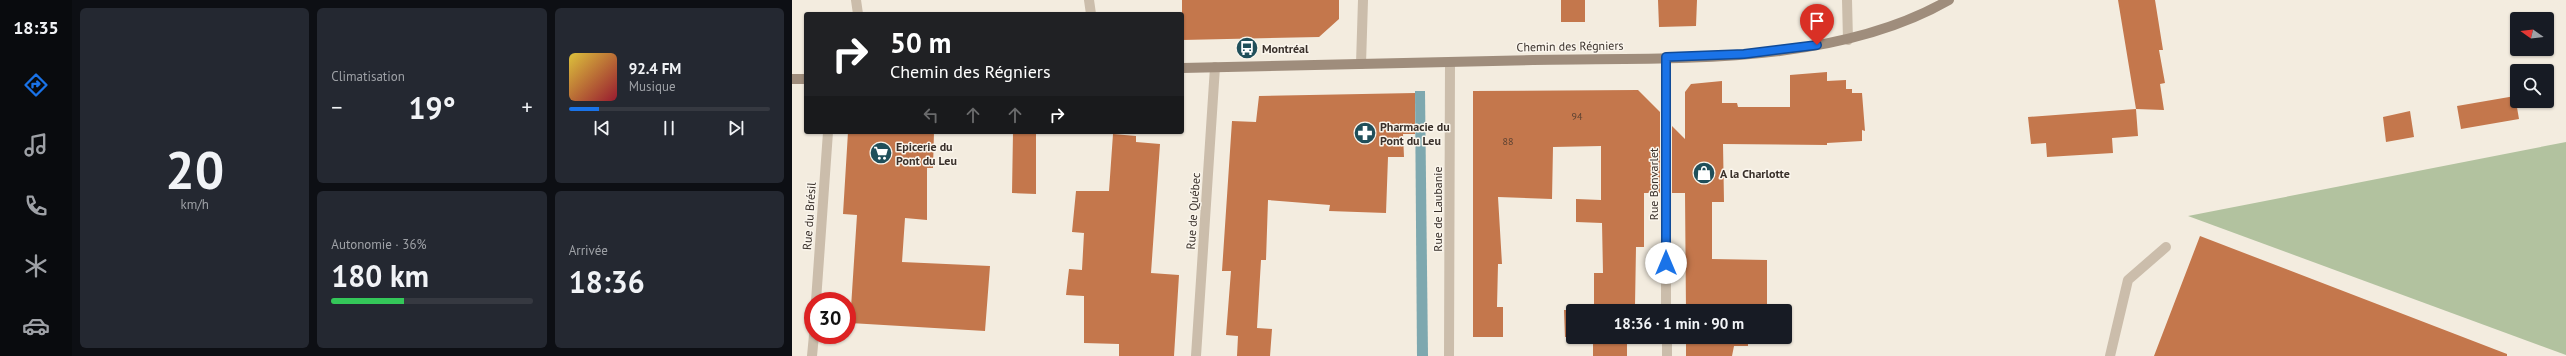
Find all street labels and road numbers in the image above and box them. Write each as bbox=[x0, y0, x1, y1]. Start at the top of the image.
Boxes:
street label: Chemin des Régniers bbox=[1516, 38, 1624, 54]
street label: Rue Bonvarlet bbox=[1646, 148, 1661, 220]
street label: Rue de Laubanie bbox=[1430, 166, 1445, 252]
street label: Rue de Québec bbox=[1183, 171, 1203, 250]
street label: Rue du Brésil bbox=[799, 181, 819, 250]

